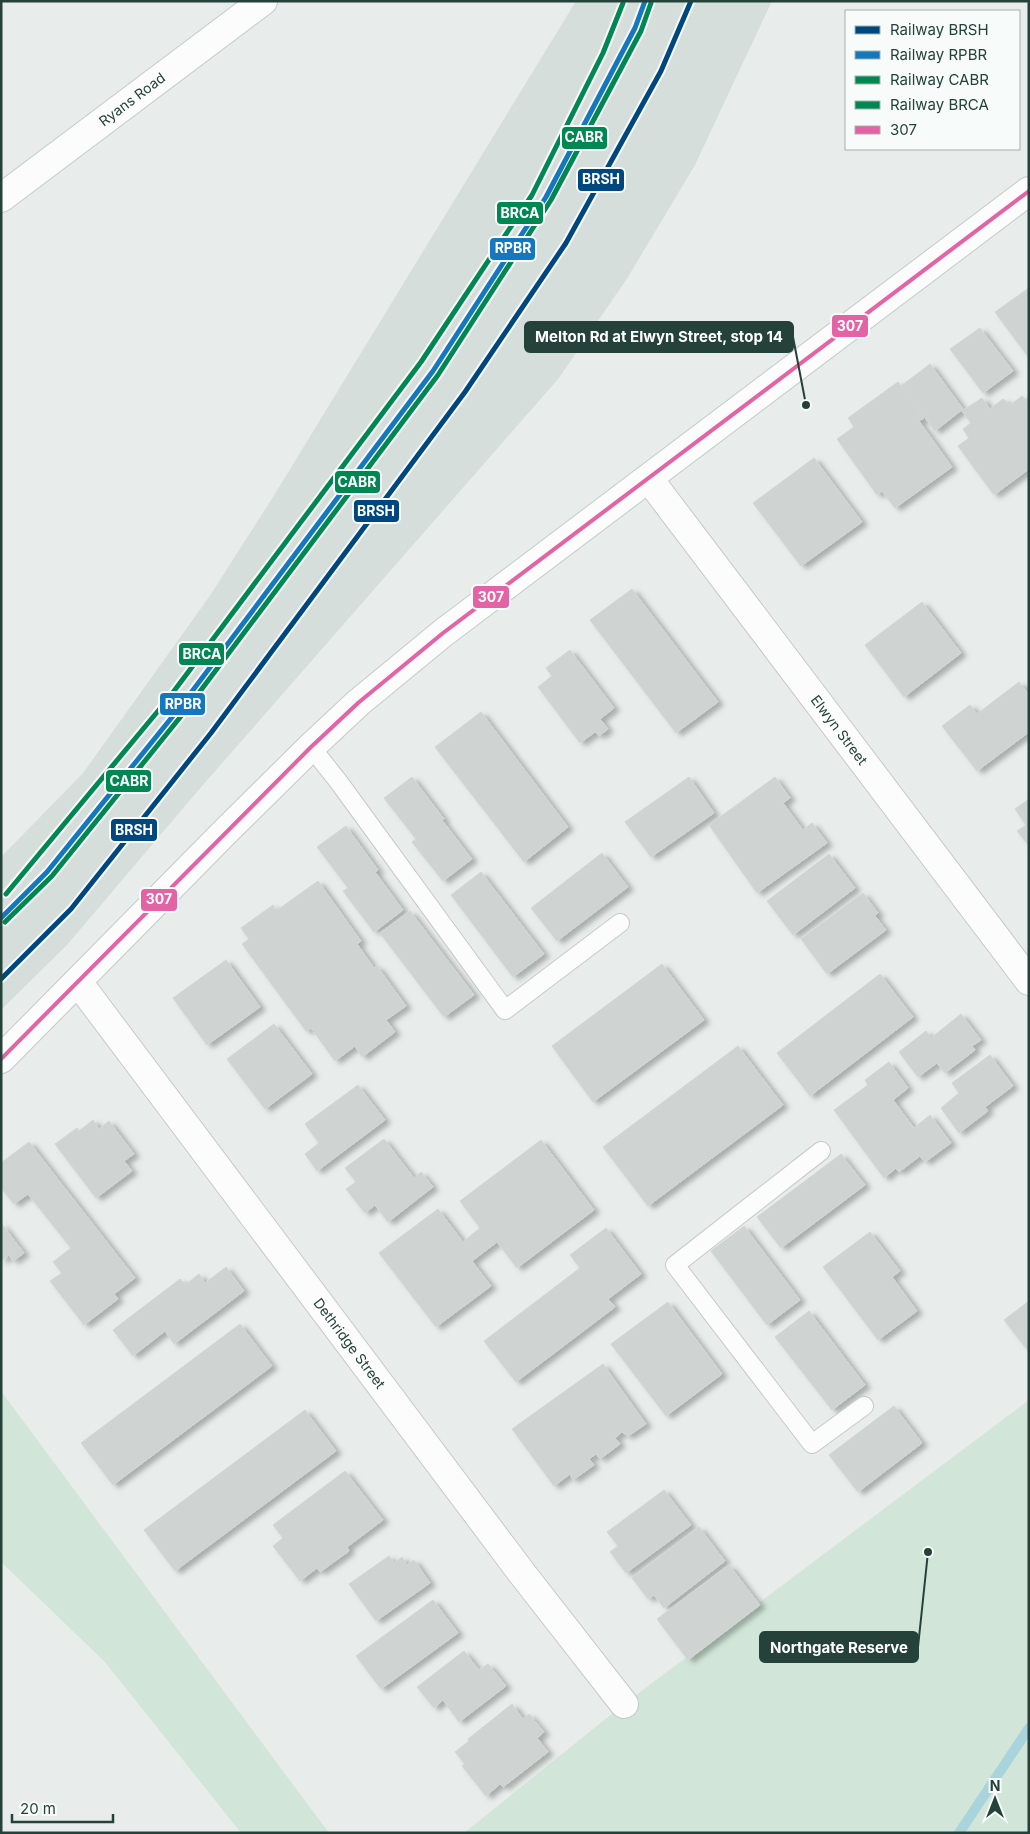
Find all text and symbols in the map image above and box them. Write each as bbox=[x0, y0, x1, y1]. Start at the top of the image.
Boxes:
legend bbox=[845, 10, 1020, 150]
text: Railway BRSH bbox=[890, 20, 989, 39]
text: Railway RPBR bbox=[890, 45, 987, 64]
street label: Ryans Road bbox=[95, 69, 168, 129]
text: Railway CABR bbox=[890, 70, 989, 89]
text: Railway BRCA bbox=[890, 95, 989, 114]
text: 307 bbox=[890, 120, 917, 139]
line badge: CABR bbox=[561, 126, 608, 150]
text: CABR bbox=[565, 128, 603, 145]
line badge: BRSH bbox=[577, 168, 625, 192]
text: BRSH bbox=[582, 170, 620, 187]
line badge: BRCA bbox=[496, 201, 544, 225]
text: BRCA bbox=[501, 204, 540, 221]
line badge: RPBR bbox=[489, 237, 536, 261]
text: RPBR bbox=[495, 239, 531, 256]
line badge: 307 bbox=[831, 314, 869, 338]
text: 307 bbox=[837, 317, 863, 334]
callout: Melton Rd at Elwyn Street, stop 14 bbox=[525, 322, 793, 352]
text: Melton Rd at Elwyn Street, stop 14 bbox=[535, 327, 783, 346]
line badge: CABR bbox=[334, 470, 381, 494]
text: CABR bbox=[338, 473, 376, 490]
line badge: BRSH bbox=[353, 499, 400, 523]
text: BRSH bbox=[357, 502, 395, 519]
line badge: 307 bbox=[472, 585, 510, 609]
text: 307 bbox=[478, 588, 504, 605]
line badge: BRCA bbox=[178, 642, 225, 666]
text: BRCA bbox=[183, 645, 222, 662]
line badge: RPBR bbox=[159, 692, 206, 716]
street label: Elwyn Street bbox=[808, 692, 872, 768]
text: RPBR bbox=[165, 695, 201, 712]
line badge: CABR bbox=[105, 769, 152, 793]
text: CABR bbox=[110, 772, 148, 789]
line badge: BRSH bbox=[110, 818, 158, 842]
text: BRSH bbox=[115, 821, 153, 838]
line badge: 307 bbox=[140, 888, 178, 912]
text: 307 bbox=[146, 890, 172, 907]
street label: Dethridge Street bbox=[310, 1295, 390, 1392]
callout: Northgate Reserve bbox=[760, 1632, 918, 1662]
text: Northgate Reserve bbox=[770, 1638, 908, 1657]
north arrow bbox=[970, 1774, 1020, 1824]
text: N bbox=[990, 1777, 1000, 1794]
scale bar bbox=[12, 1792, 114, 1824]
text: 20 m bbox=[20, 1799, 56, 1818]

